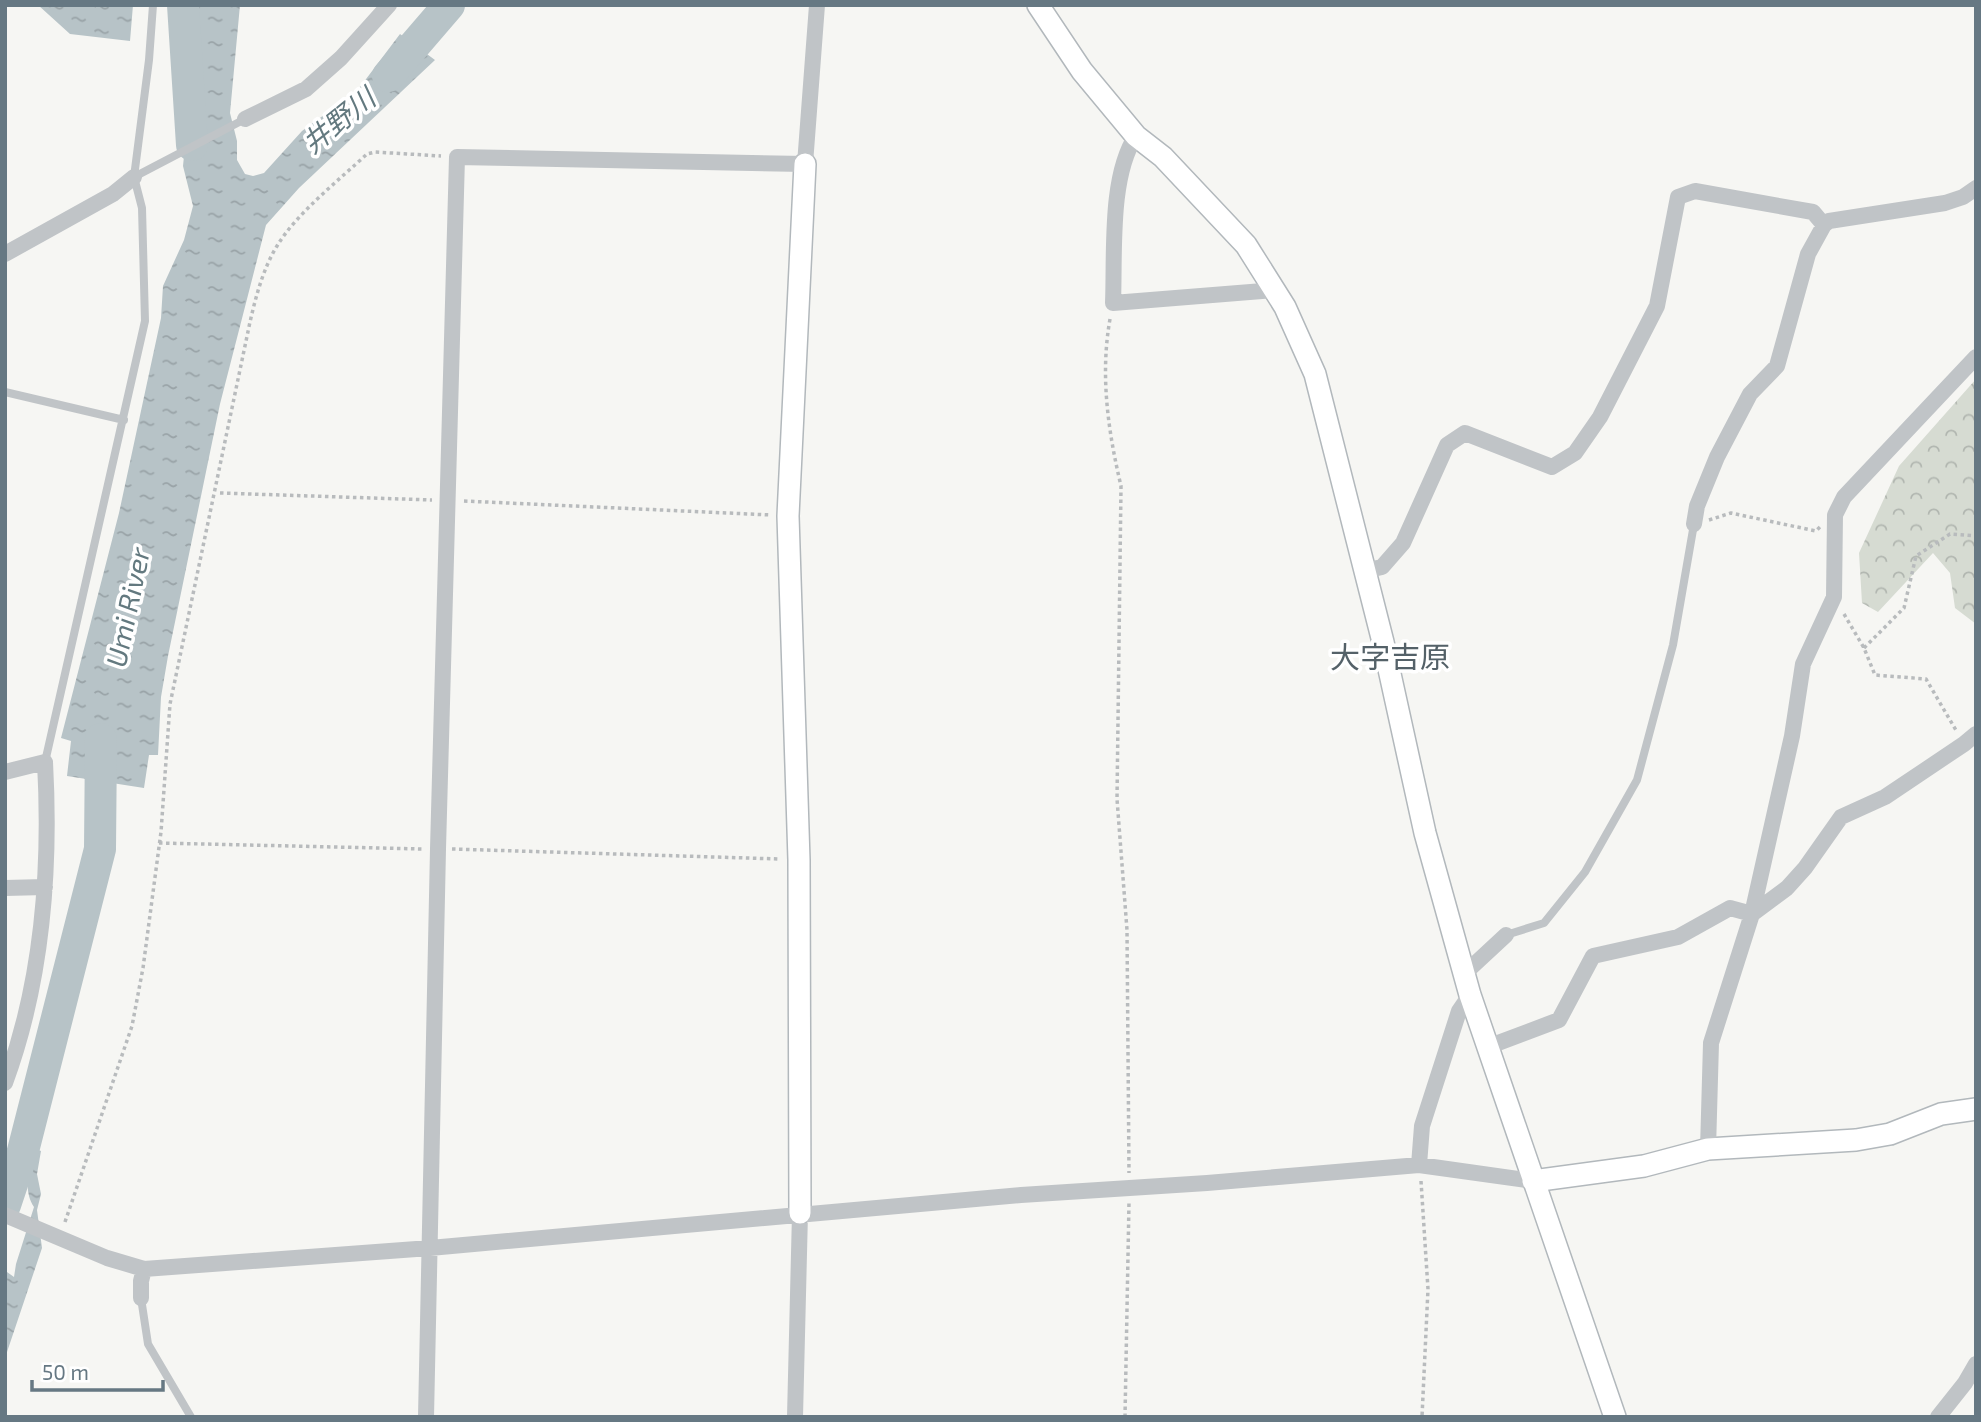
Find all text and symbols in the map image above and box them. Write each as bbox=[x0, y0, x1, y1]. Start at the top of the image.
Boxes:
water label: 井野川 bbox=[295, 78, 384, 160]
water label: Umi River bbox=[98, 543, 156, 670]
district label: 大字吉原 bbox=[1330, 638, 1450, 674]
scale bar bbox=[32, 1348, 163, 1392]
text: 50 m bbox=[42, 1359, 89, 1384]

